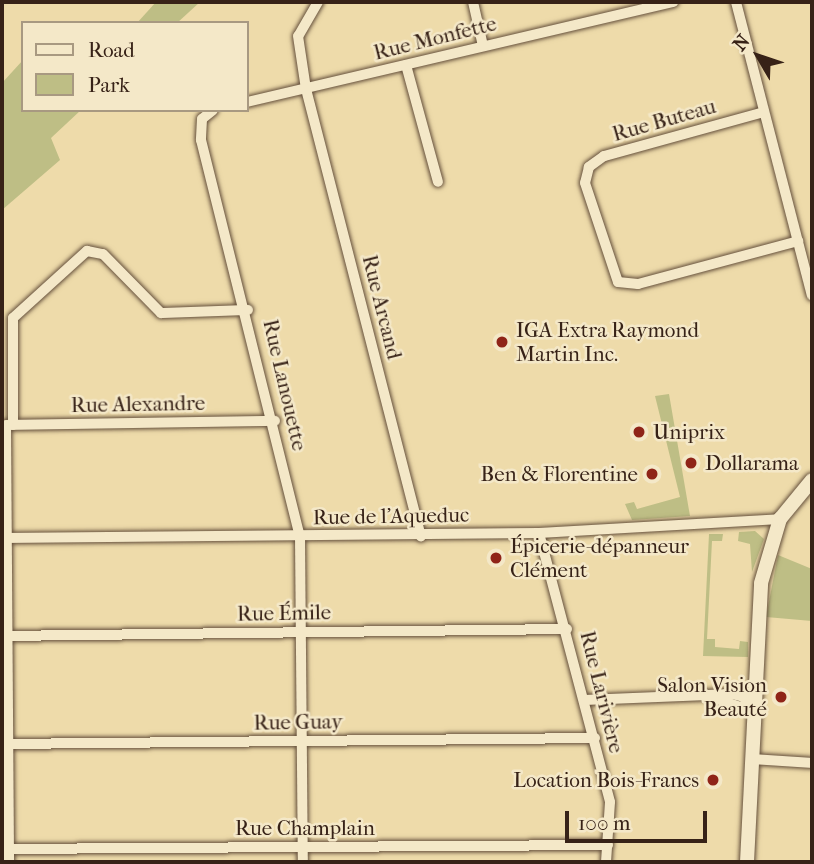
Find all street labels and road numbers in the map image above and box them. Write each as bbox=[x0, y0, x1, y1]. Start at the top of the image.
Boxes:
street label: Rue Monfette bbox=[371, 11, 499, 65]
street label: Rue Buteau bbox=[609, 93, 719, 147]
street label: Rue Arcand bbox=[357, 252, 407, 362]
street label: Rue Lanouette bbox=[258, 317, 312, 453]
street label: Rue Alexandre bbox=[71, 390, 205, 418]
street label: Rue de l'Aqueduc bbox=[313, 502, 469, 530]
street label: Rue Émile bbox=[237, 600, 331, 626]
street label: Rue Larivière bbox=[575, 628, 629, 756]
street label: Rue Guay bbox=[253, 709, 343, 735]
street label: Rue Champlain bbox=[235, 815, 375, 841]

